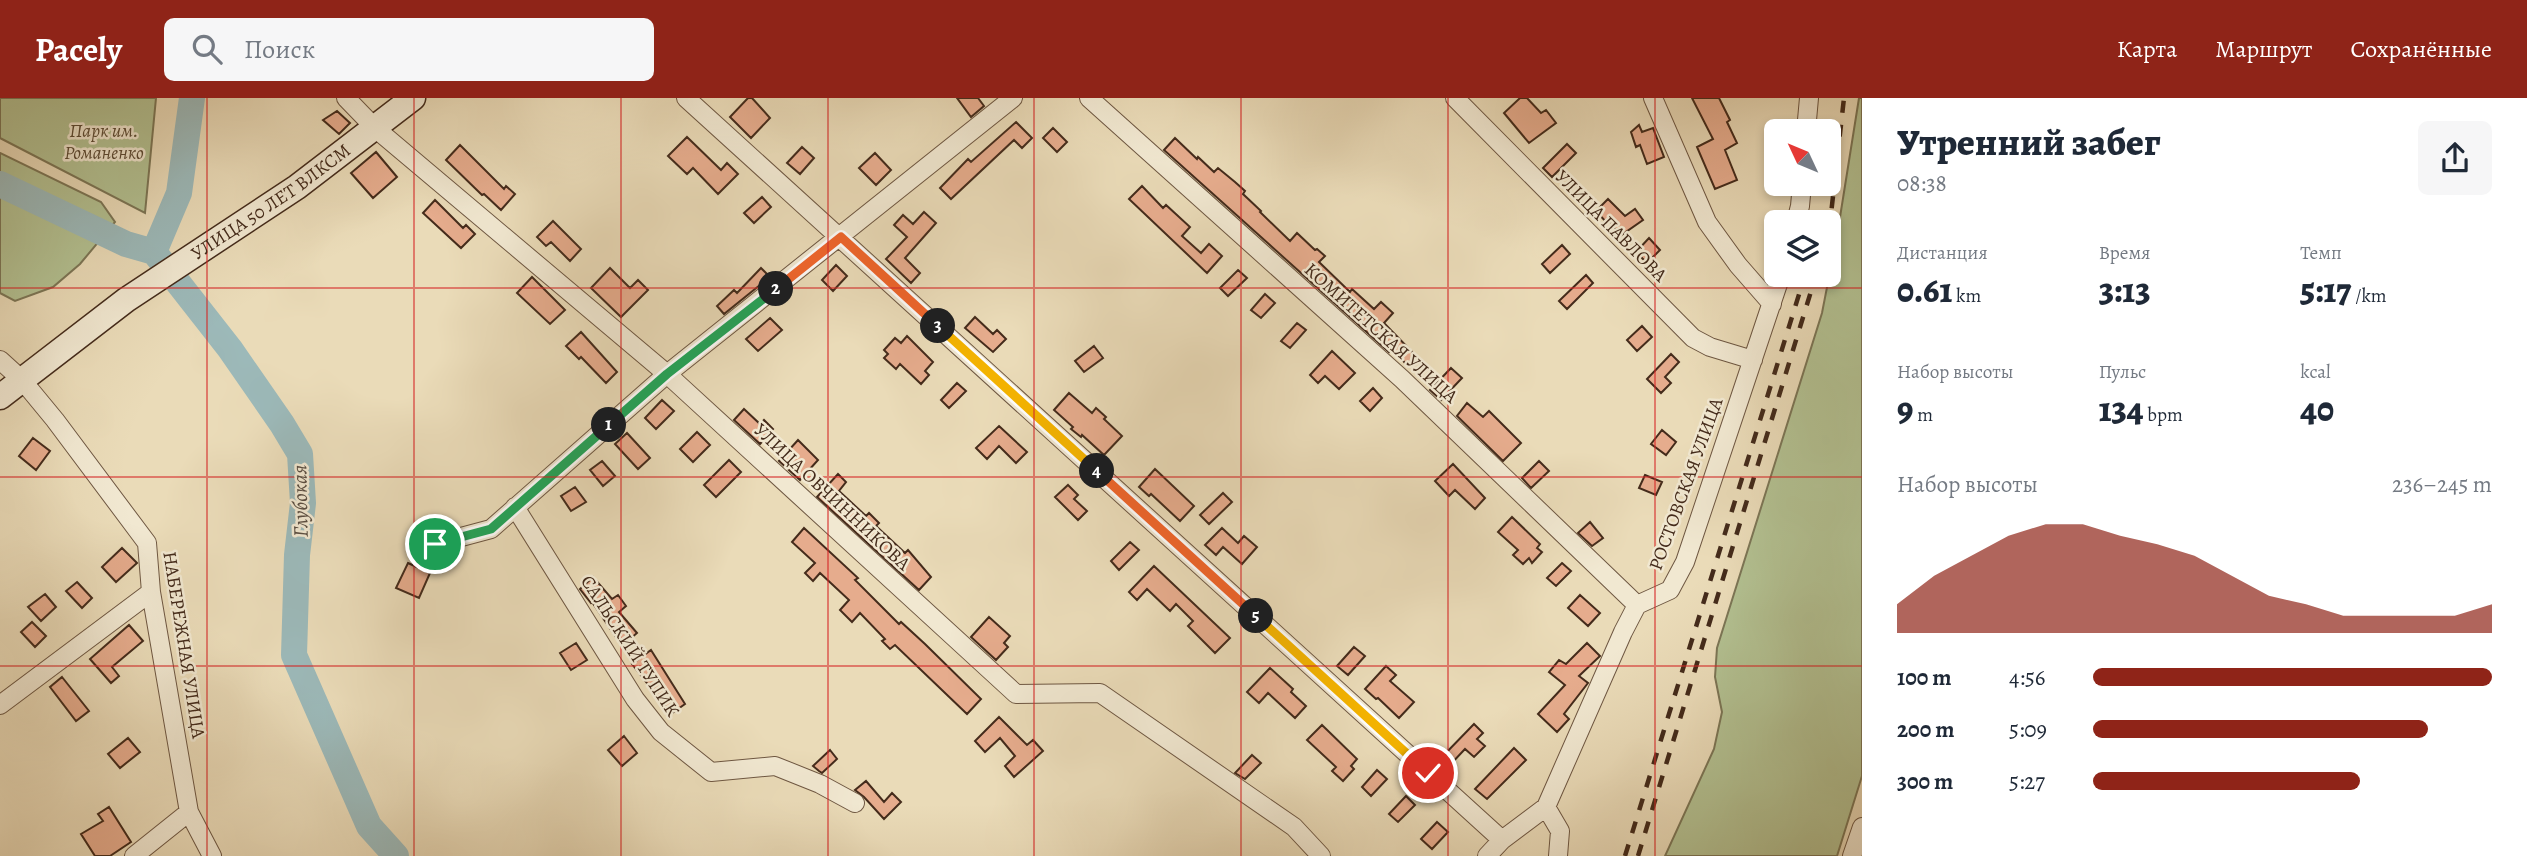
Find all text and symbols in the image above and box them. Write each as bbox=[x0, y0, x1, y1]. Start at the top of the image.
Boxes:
search box bbox=[164, 18, 654, 81]
text: Pacely bbox=[35, 27, 122, 72]
icon: search bbox=[188, 30, 226, 68]
text: Поиск bbox=[244, 32, 315, 67]
text: Карта bbox=[2117, 33, 2177, 65]
text: Маршрут bbox=[2215, 33, 2313, 65]
text: Сохранённые bbox=[2351, 33, 2492, 65]
text: Утренний забег bbox=[1897, 116, 2161, 168]
park label: Парк им. Романенко bbox=[64, 118, 144, 166]
north arrow bbox=[1764, 119, 1841, 196]
map controls bbox=[1764, 119, 1841, 287]
button: share bbox=[2418, 121, 2492, 195]
street label: УЛИЦА 50 ЛЕТ ВЛКСМ bbox=[186, 138, 356, 266]
street label: УЛИЦА ПАВЛОВА bbox=[1549, 164, 1673, 288]
text: 08:38 bbox=[1897, 168, 1947, 199]
button: layers bbox=[1764, 210, 1841, 287]
text: Дистанция bbox=[1897, 240, 1988, 266]
text: Время bbox=[2099, 240, 2150, 266]
text: Темп bbox=[2300, 240, 2342, 266]
street label: КОМИТЕТСКАЯ УЛИЦА bbox=[1299, 257, 1464, 410]
text: 0.61 bbox=[1897, 266, 1952, 314]
text: 3:13 bbox=[2099, 266, 2150, 314]
text: 5:17 bbox=[2300, 266, 2351, 314]
pin: 2 bbox=[758, 272, 794, 306]
text: 2 bbox=[771, 275, 780, 301]
text: km bbox=[1952, 283, 1981, 309]
text: /km bbox=[2351, 283, 2387, 309]
pin: 3 bbox=[920, 308, 956, 344]
text: 3 bbox=[933, 312, 942, 338]
text: Набор высоты bbox=[1897, 359, 2013, 385]
text: Пульс bbox=[2099, 359, 2146, 385]
text: kcal bbox=[2300, 359, 2331, 385]
text: 9 bbox=[1897, 385, 1913, 433]
text: 134 bbox=[2099, 385, 2144, 433]
text: 40 bbox=[2300, 385, 2334, 433]
street label: РОСТОВСКАЯ УЛИЦА bbox=[1643, 393, 1730, 574]
text: m bbox=[1913, 402, 1933, 428]
text: bpm bbox=[2144, 402, 2183, 428]
pin: 1 bbox=[592, 408, 626, 442]
text: 1 bbox=[605, 411, 612, 437]
street label: УЛИЦА ОВЧИННИКОВА bbox=[748, 417, 917, 577]
pin: 4 bbox=[1080, 454, 1114, 488]
text: 4 bbox=[1092, 457, 1101, 483]
water label: Глубокая bbox=[285, 464, 315, 538]
text: Набор высоты bbox=[1897, 469, 2038, 500]
text: 236–245 m bbox=[2392, 469, 2492, 500]
pin bbox=[405, 514, 465, 574]
icon: arrive bbox=[416, 525, 454, 563]
street label: НАБЕРЕЖНАЯ УЛИЦА bbox=[156, 550, 212, 741]
street label: САЛЬСКИЙ ТУПИК bbox=[574, 570, 686, 722]
pin: 5 bbox=[1238, 598, 1274, 634]
text: 5 bbox=[1251, 602, 1260, 628]
text: 100 m bbox=[1897, 662, 1952, 693]
text: 4:56 bbox=[2009, 662, 2045, 693]
text: 200 m bbox=[1897, 714, 1955, 745]
text: 5:09 bbox=[2009, 714, 2047, 745]
pin bbox=[1398, 743, 1458, 803]
icon: check bbox=[1409, 754, 1447, 792]
text: 300 m bbox=[1897, 766, 1953, 797]
text: 5:27 bbox=[2009, 766, 2045, 797]

